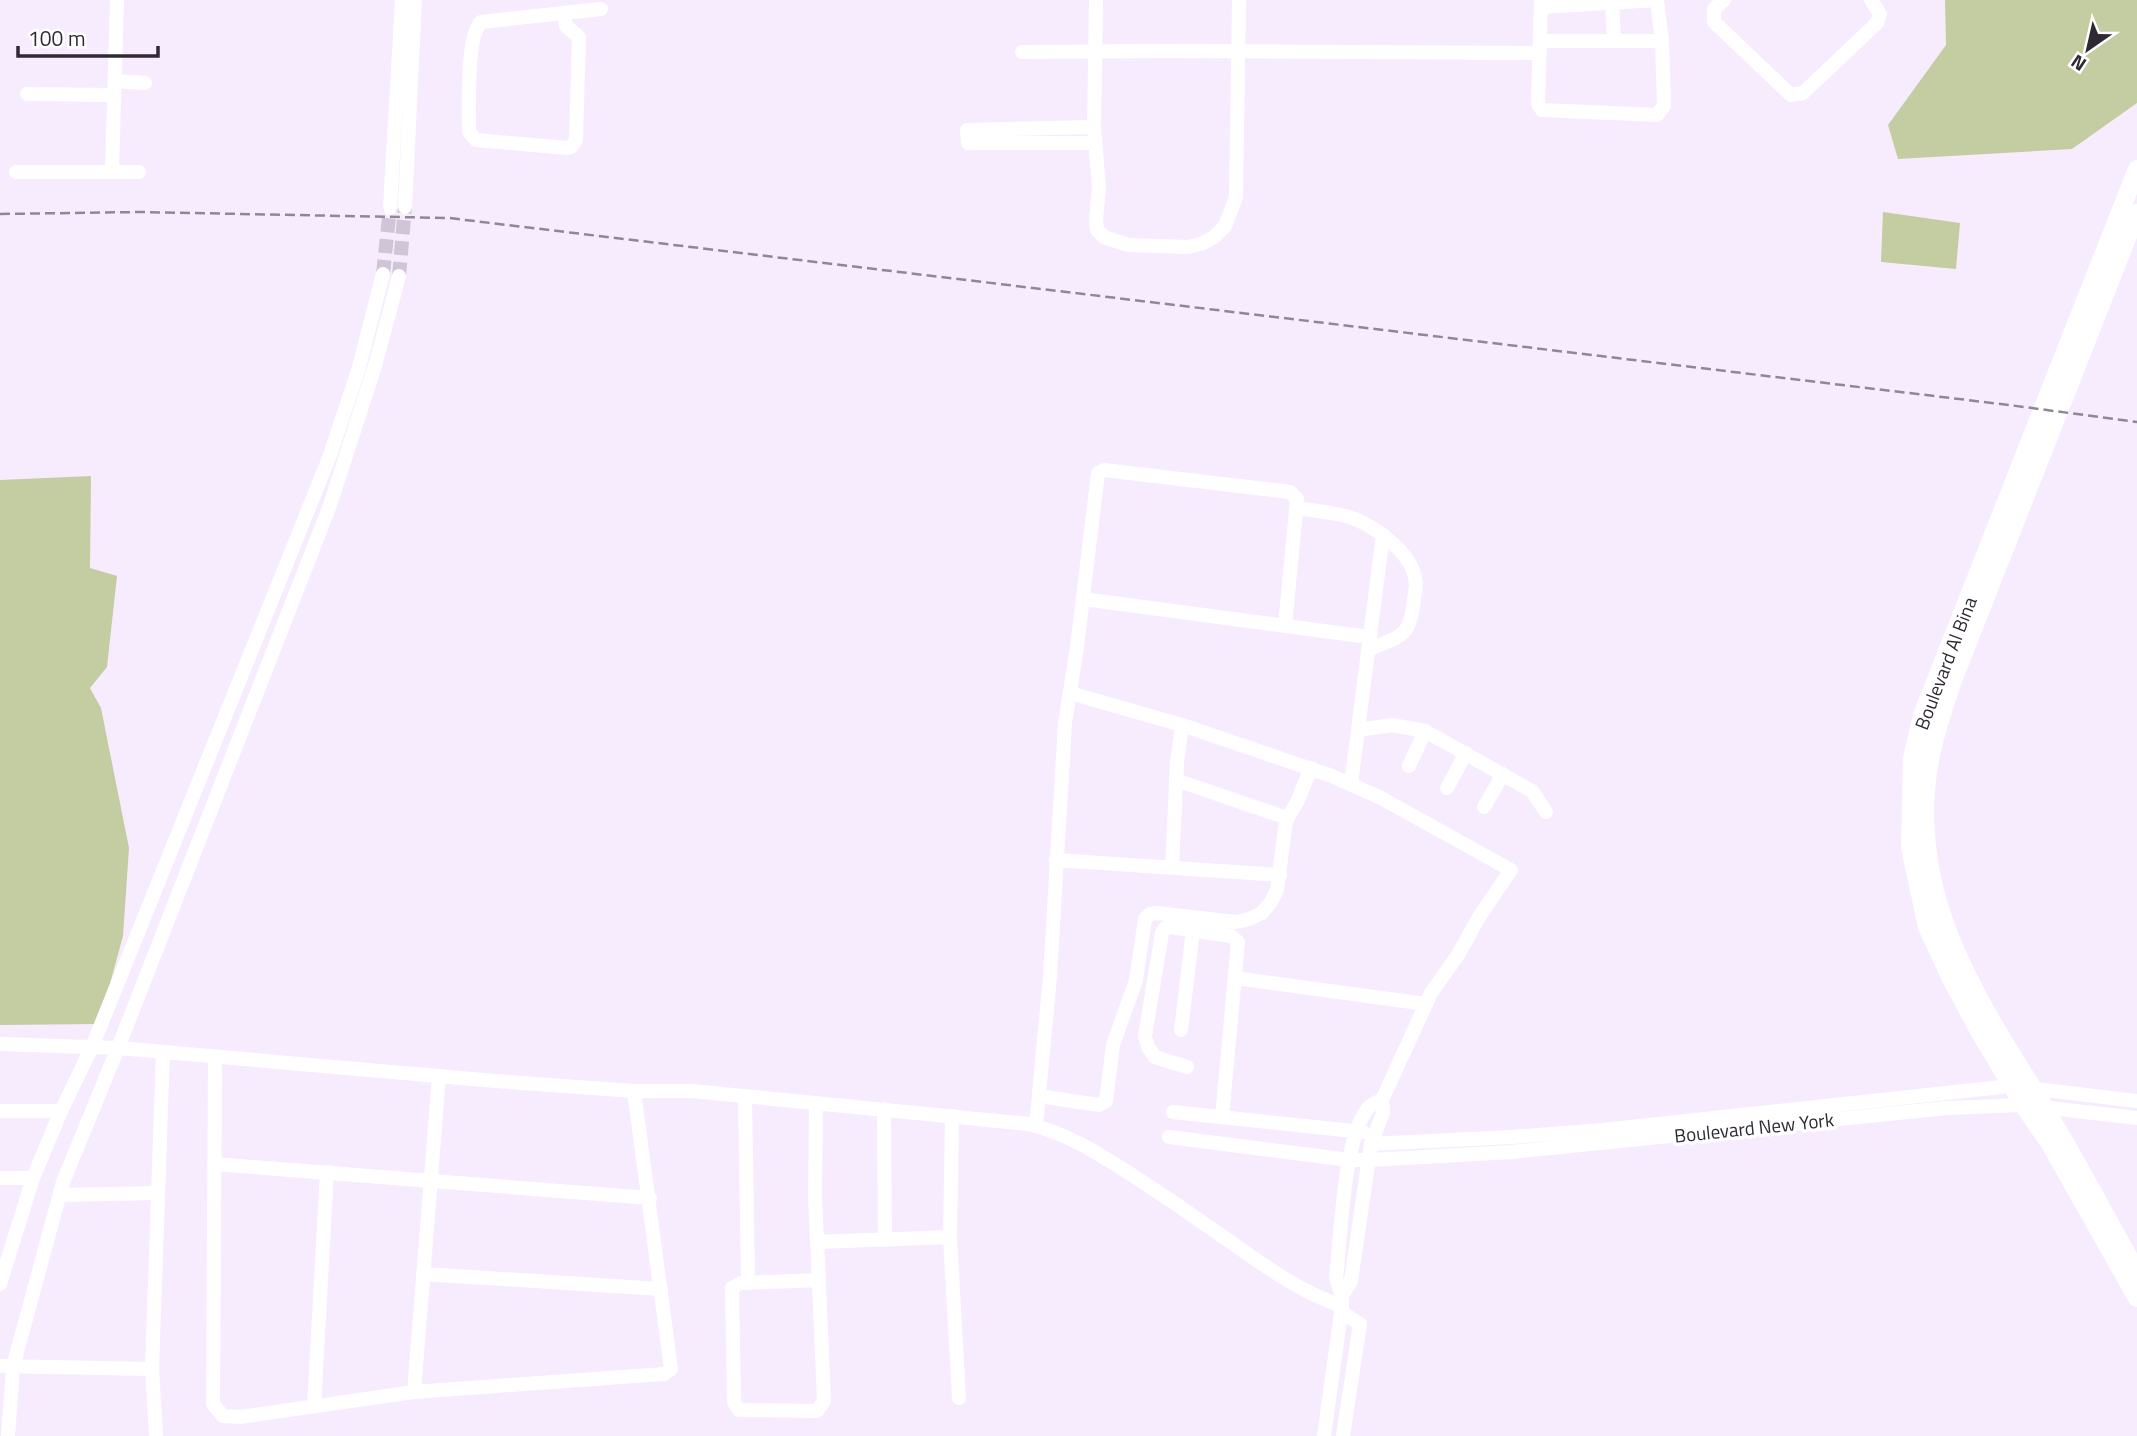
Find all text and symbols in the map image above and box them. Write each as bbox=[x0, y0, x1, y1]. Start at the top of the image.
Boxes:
scale bar bbox=[18, 14, 158, 58]
north arrow bbox=[2053, 14, 2123, 84]
text: 100 m bbox=[28, 22, 85, 54]
text: N bbox=[2065, 48, 2092, 79]
street label: Boulevard Al Bina bbox=[1906, 592, 1984, 734]
street label: Boulevard New York bbox=[1673, 1104, 1835, 1150]

